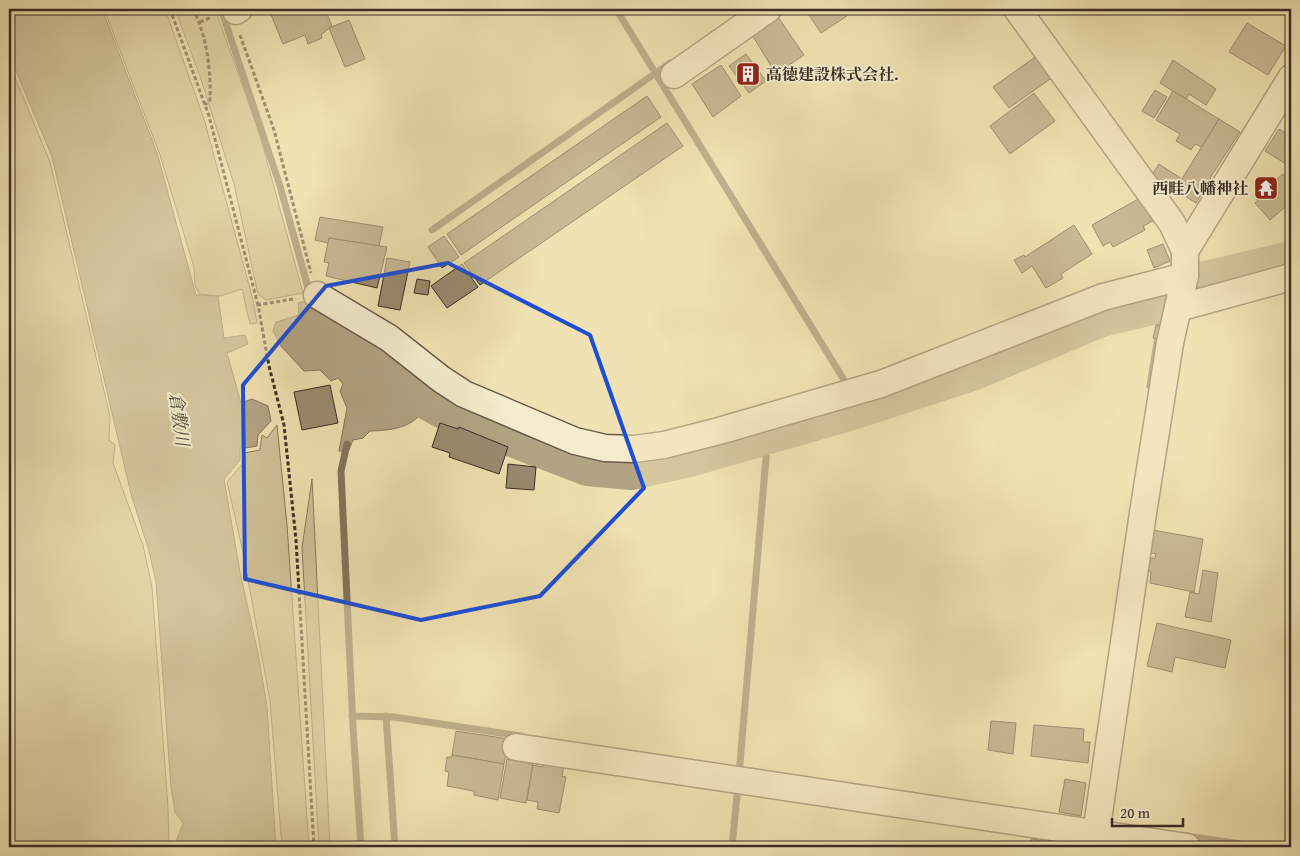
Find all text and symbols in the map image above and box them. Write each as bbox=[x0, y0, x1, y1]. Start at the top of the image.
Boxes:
building icon: 高徳建設株式会社. bbox=[735, 61, 761, 87]
place label: 高徳建設株式会社. bbox=[766, 62, 899, 86]
temple icon: 西畦八幡神社 bbox=[1253, 175, 1279, 201]
place label: 西畦八幡神社 bbox=[1152, 176, 1248, 200]
water label: 倉敷川 bbox=[163, 390, 196, 449]
scale bar bbox=[1112, 796, 1184, 828]
text: 20 m bbox=[1120, 802, 1151, 823]

